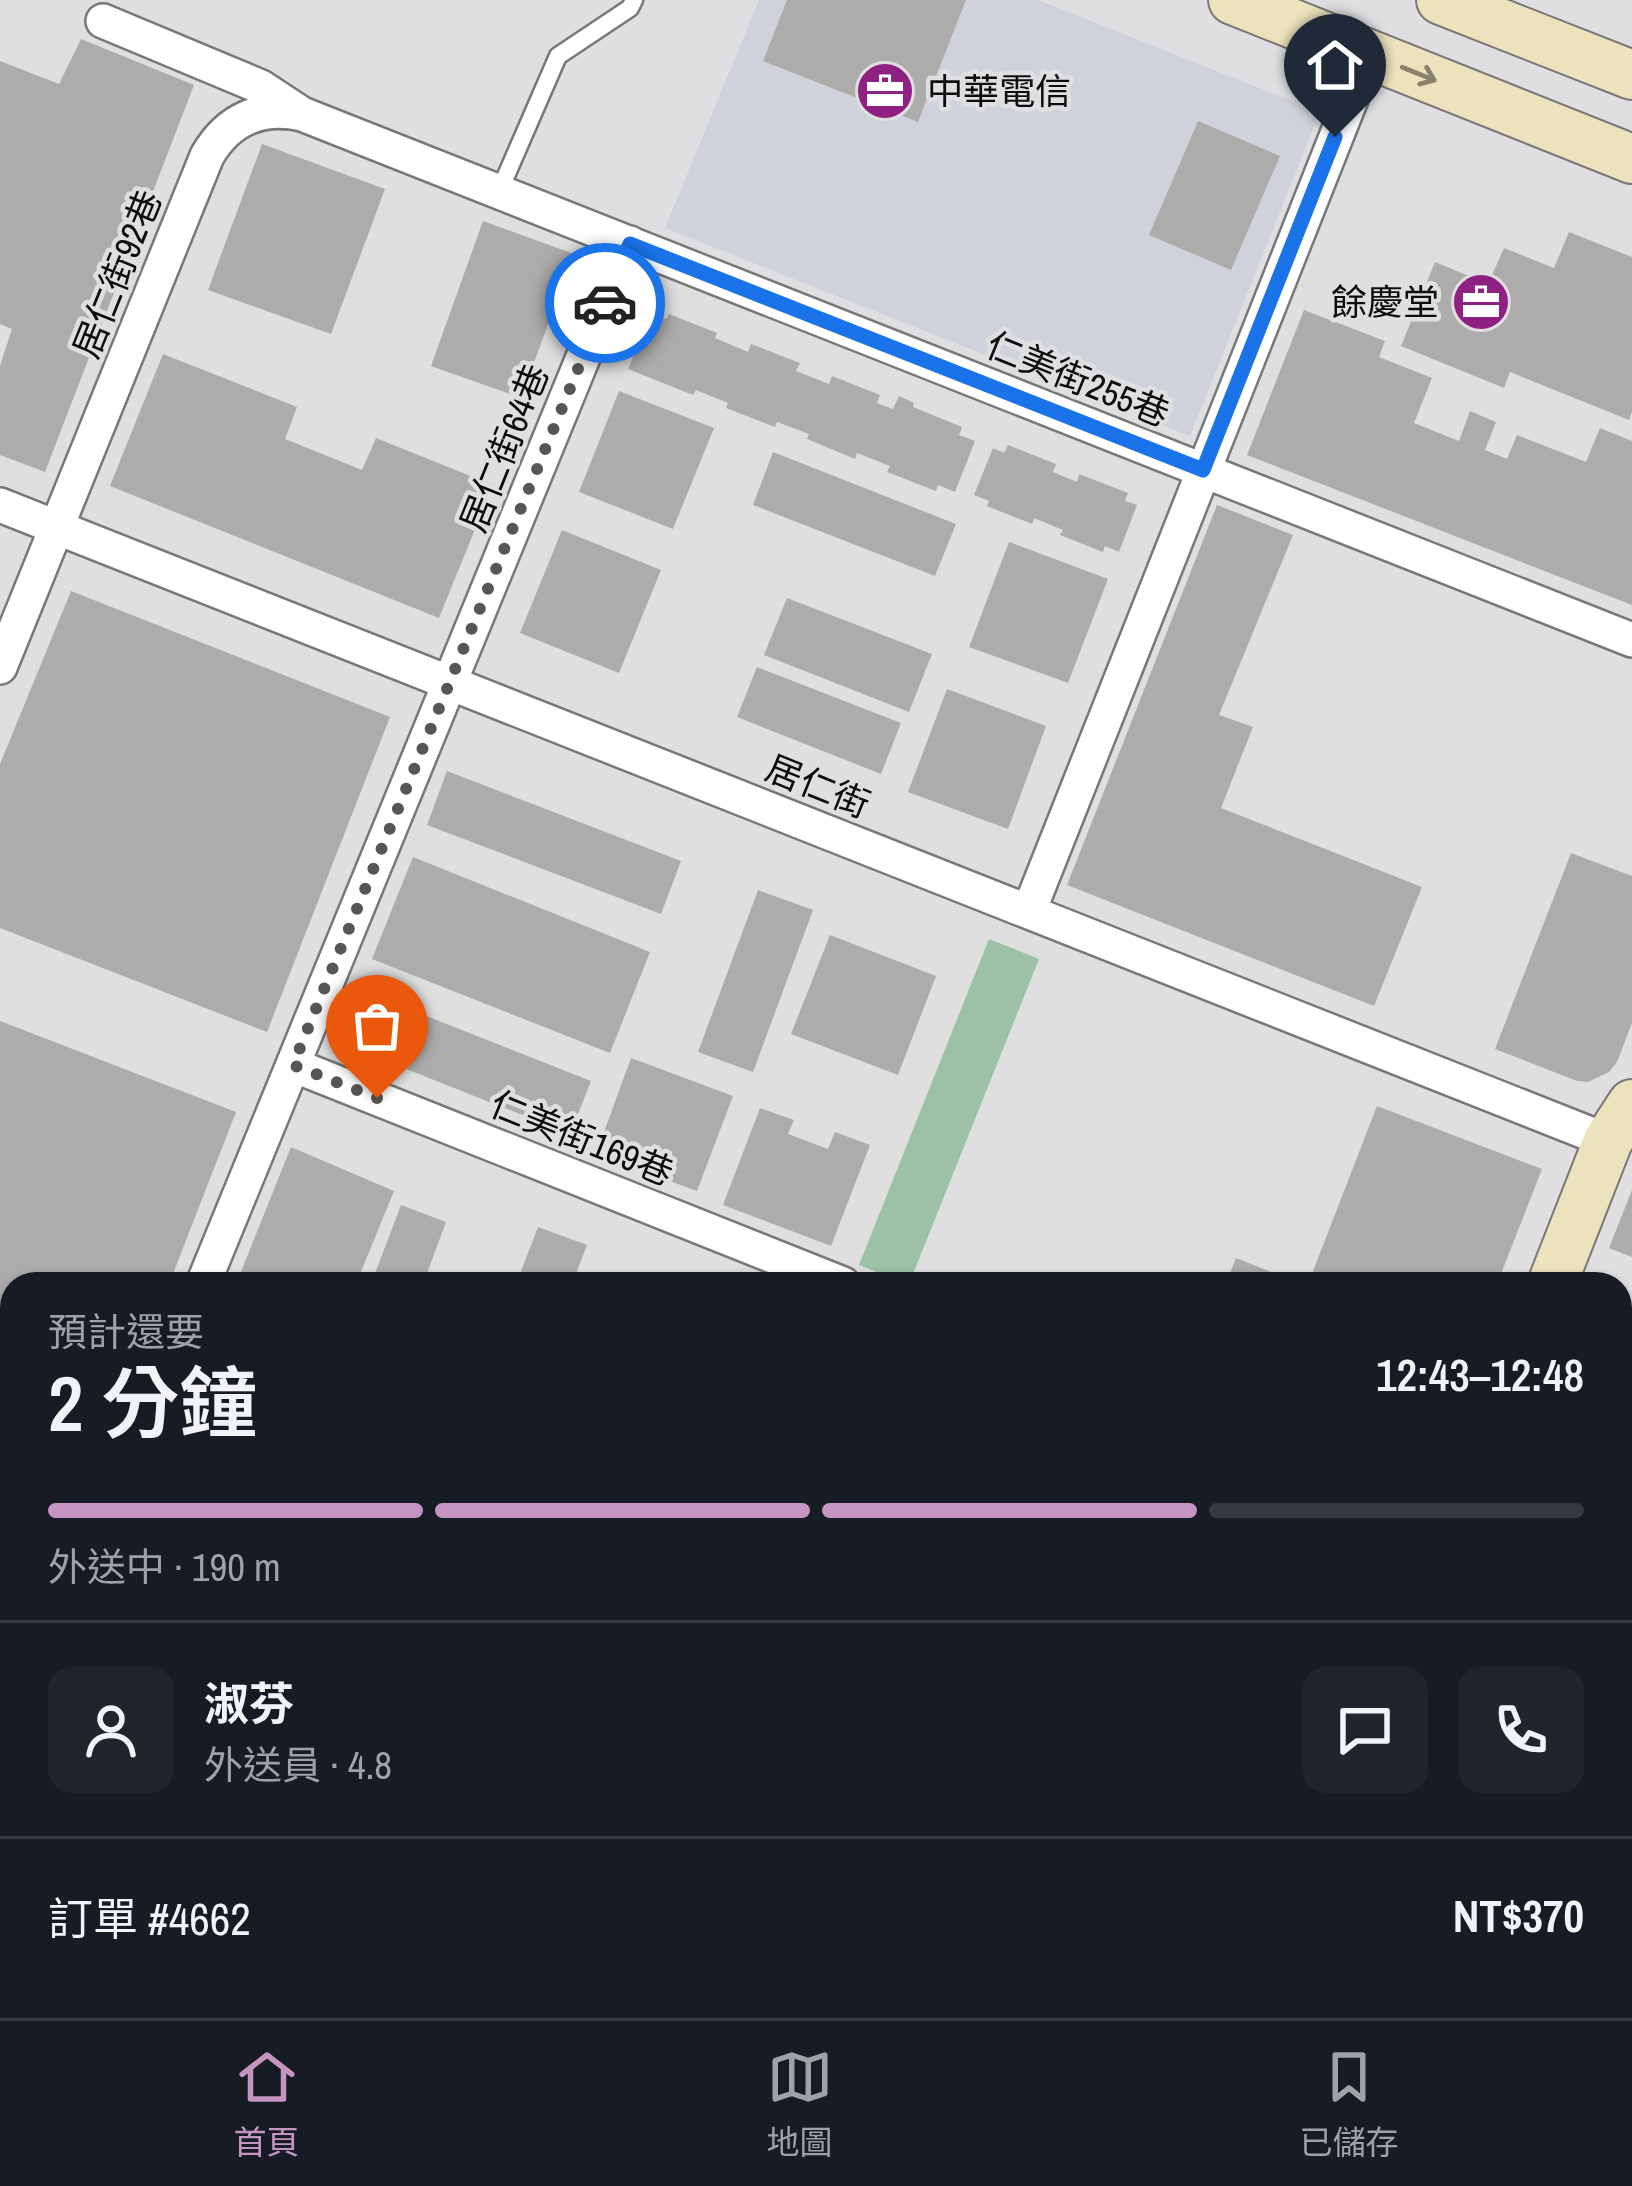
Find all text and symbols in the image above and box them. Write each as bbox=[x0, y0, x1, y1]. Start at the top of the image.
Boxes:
pin bbox=[1284, 14, 1386, 137]
icon: home bbox=[1302, 32, 1368, 98]
office icon: 中華電信 bbox=[854, 60, 916, 122]
one-way arrow bbox=[1400, 65, 1437, 87]
place label: 中華電信 bbox=[927, 67, 1071, 115]
street label: 居仁街92巷 bbox=[62, 183, 172, 365]
courier bbox=[545, 243, 665, 363]
icon: car bbox=[572, 270, 638, 336]
office icon: 餘慶堂 bbox=[1450, 271, 1512, 333]
place label: 餘慶堂 bbox=[1331, 278, 1439, 326]
street label: 仁美街255巷 bbox=[979, 321, 1177, 437]
street label: 居仁街64巷 bbox=[449, 357, 559, 539]
street label: 居仁街 bbox=[759, 744, 877, 828]
pin bbox=[326, 975, 428, 1098]
icon: bag bbox=[344, 993, 410, 1059]
street label: 仁美街169巷 bbox=[483, 1080, 681, 1196]
text: 預計還要 bbox=[48, 1306, 204, 1358]
text: 12:43–12:48 bbox=[1376, 1344, 1584, 1405]
text: 2 分鐘 bbox=[48, 1350, 257, 1455]
text: 外送中 · 190 m bbox=[48, 1541, 281, 1593]
button: person bbox=[48, 1667, 174, 1793]
button: chat bbox=[1302, 1667, 1428, 1793]
button: phone bbox=[1458, 1667, 1584, 1793]
text: 淑芬 bbox=[204, 1673, 294, 1734]
text: 外送員 · 4.8 bbox=[204, 1739, 392, 1791]
text: NT$370 bbox=[1453, 1885, 1584, 1946]
text: 訂單 #4662 bbox=[48, 1888, 251, 1949]
tab: 首頁 bbox=[234, 2044, 300, 2164]
tab: 地圖 bbox=[767, 2044, 833, 2164]
tab: 已儲存 bbox=[1300, 2044, 1399, 2164]

